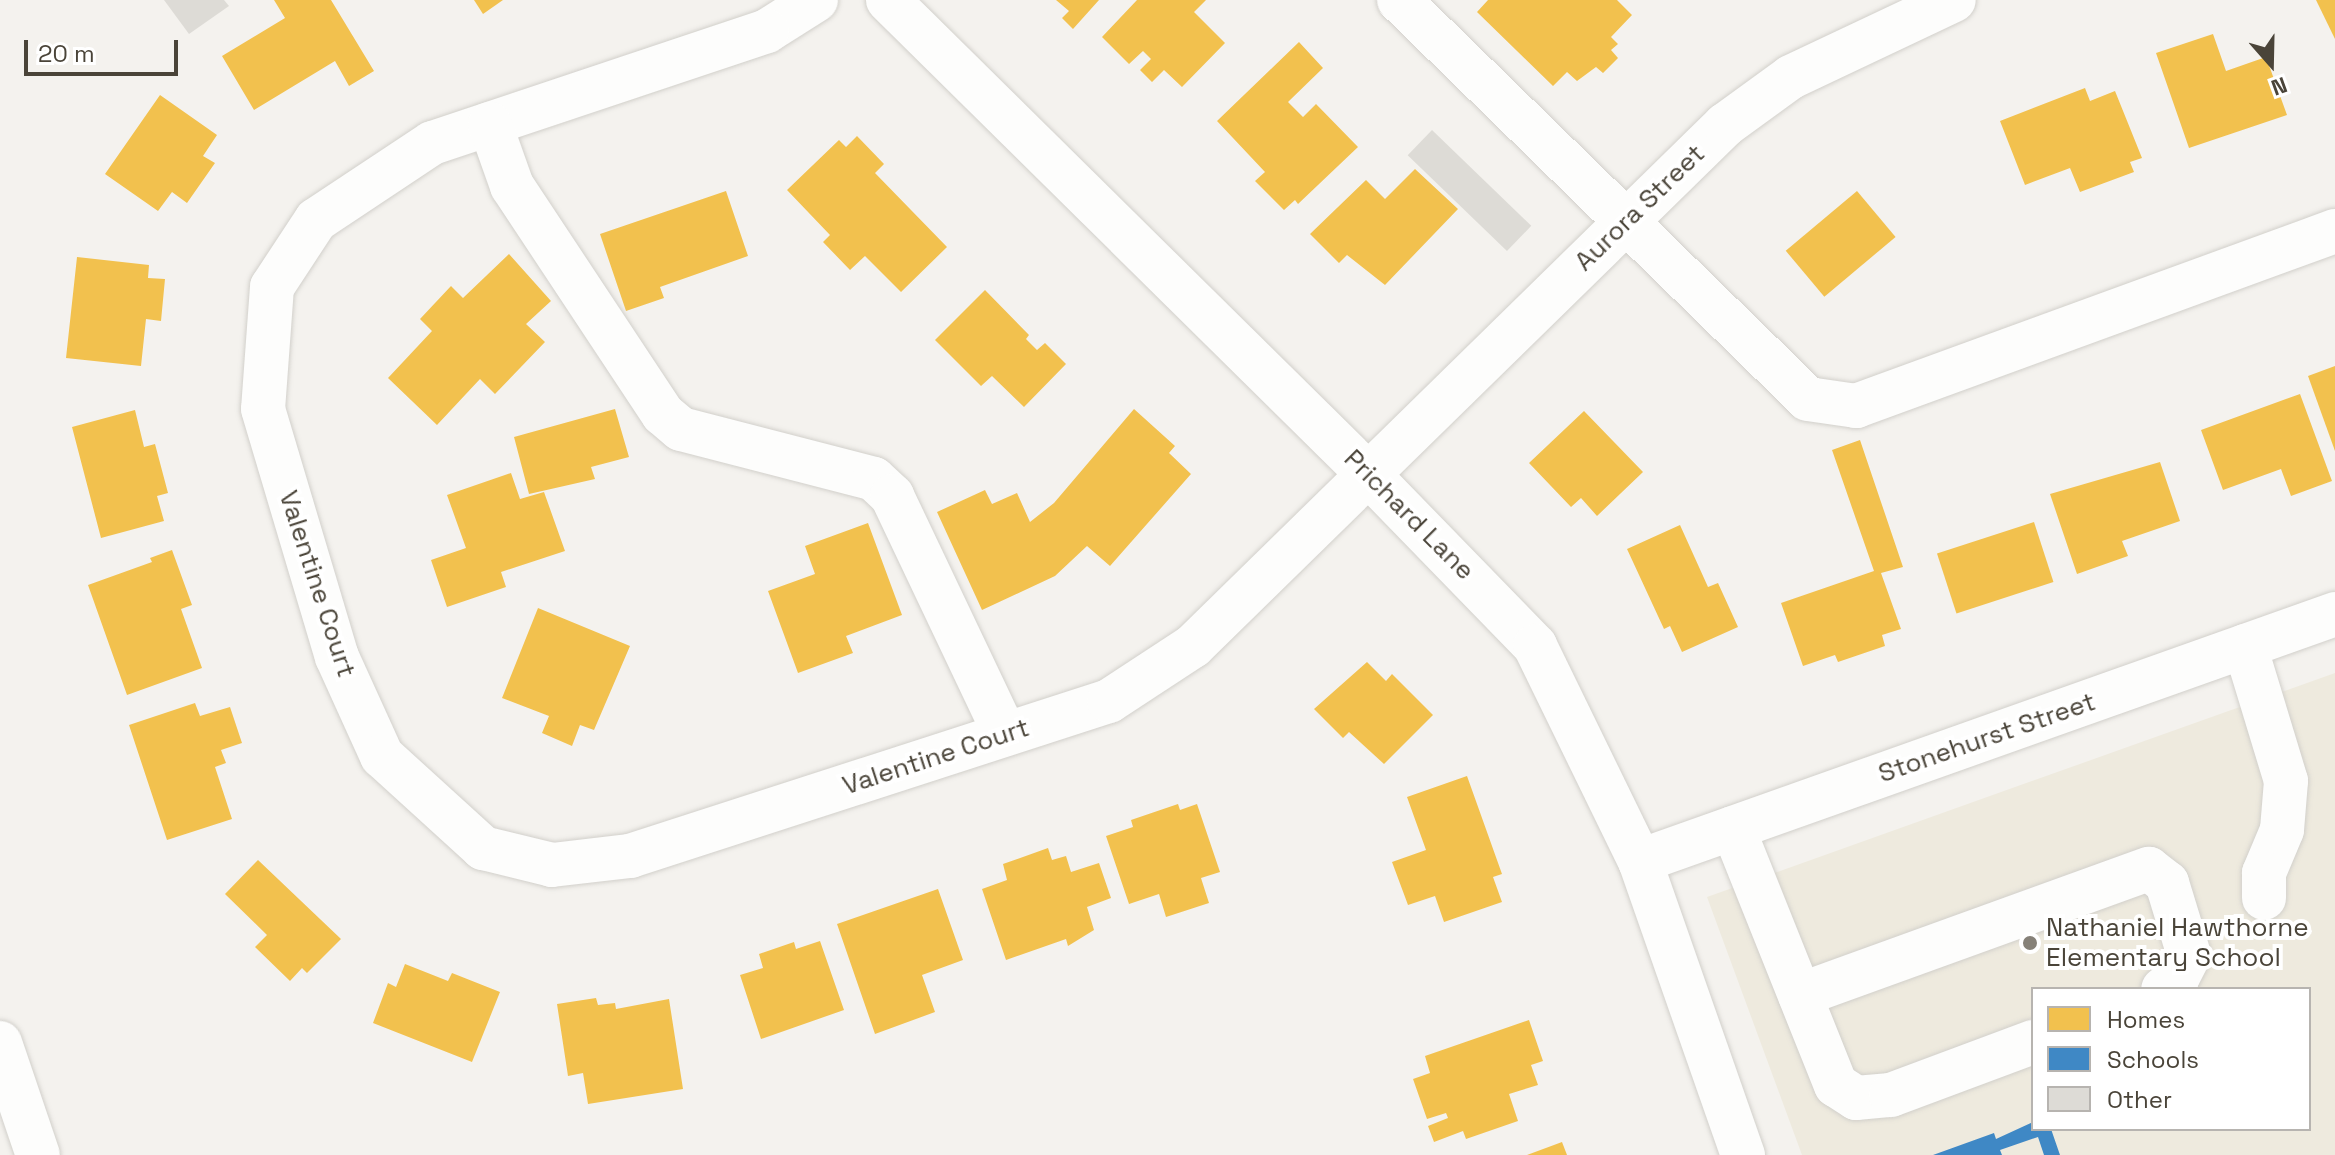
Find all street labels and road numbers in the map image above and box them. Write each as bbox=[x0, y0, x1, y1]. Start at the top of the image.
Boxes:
street label: Aurora Street bbox=[1569, 138, 1711, 278]
street label: Prichard Lane bbox=[1337, 443, 1481, 587]
street label: Valentine Court bbox=[272, 487, 362, 681]
street label: Stonehurst Street bbox=[1874, 686, 2100, 790]
street label: Valentine Court bbox=[839, 712, 1033, 802]

